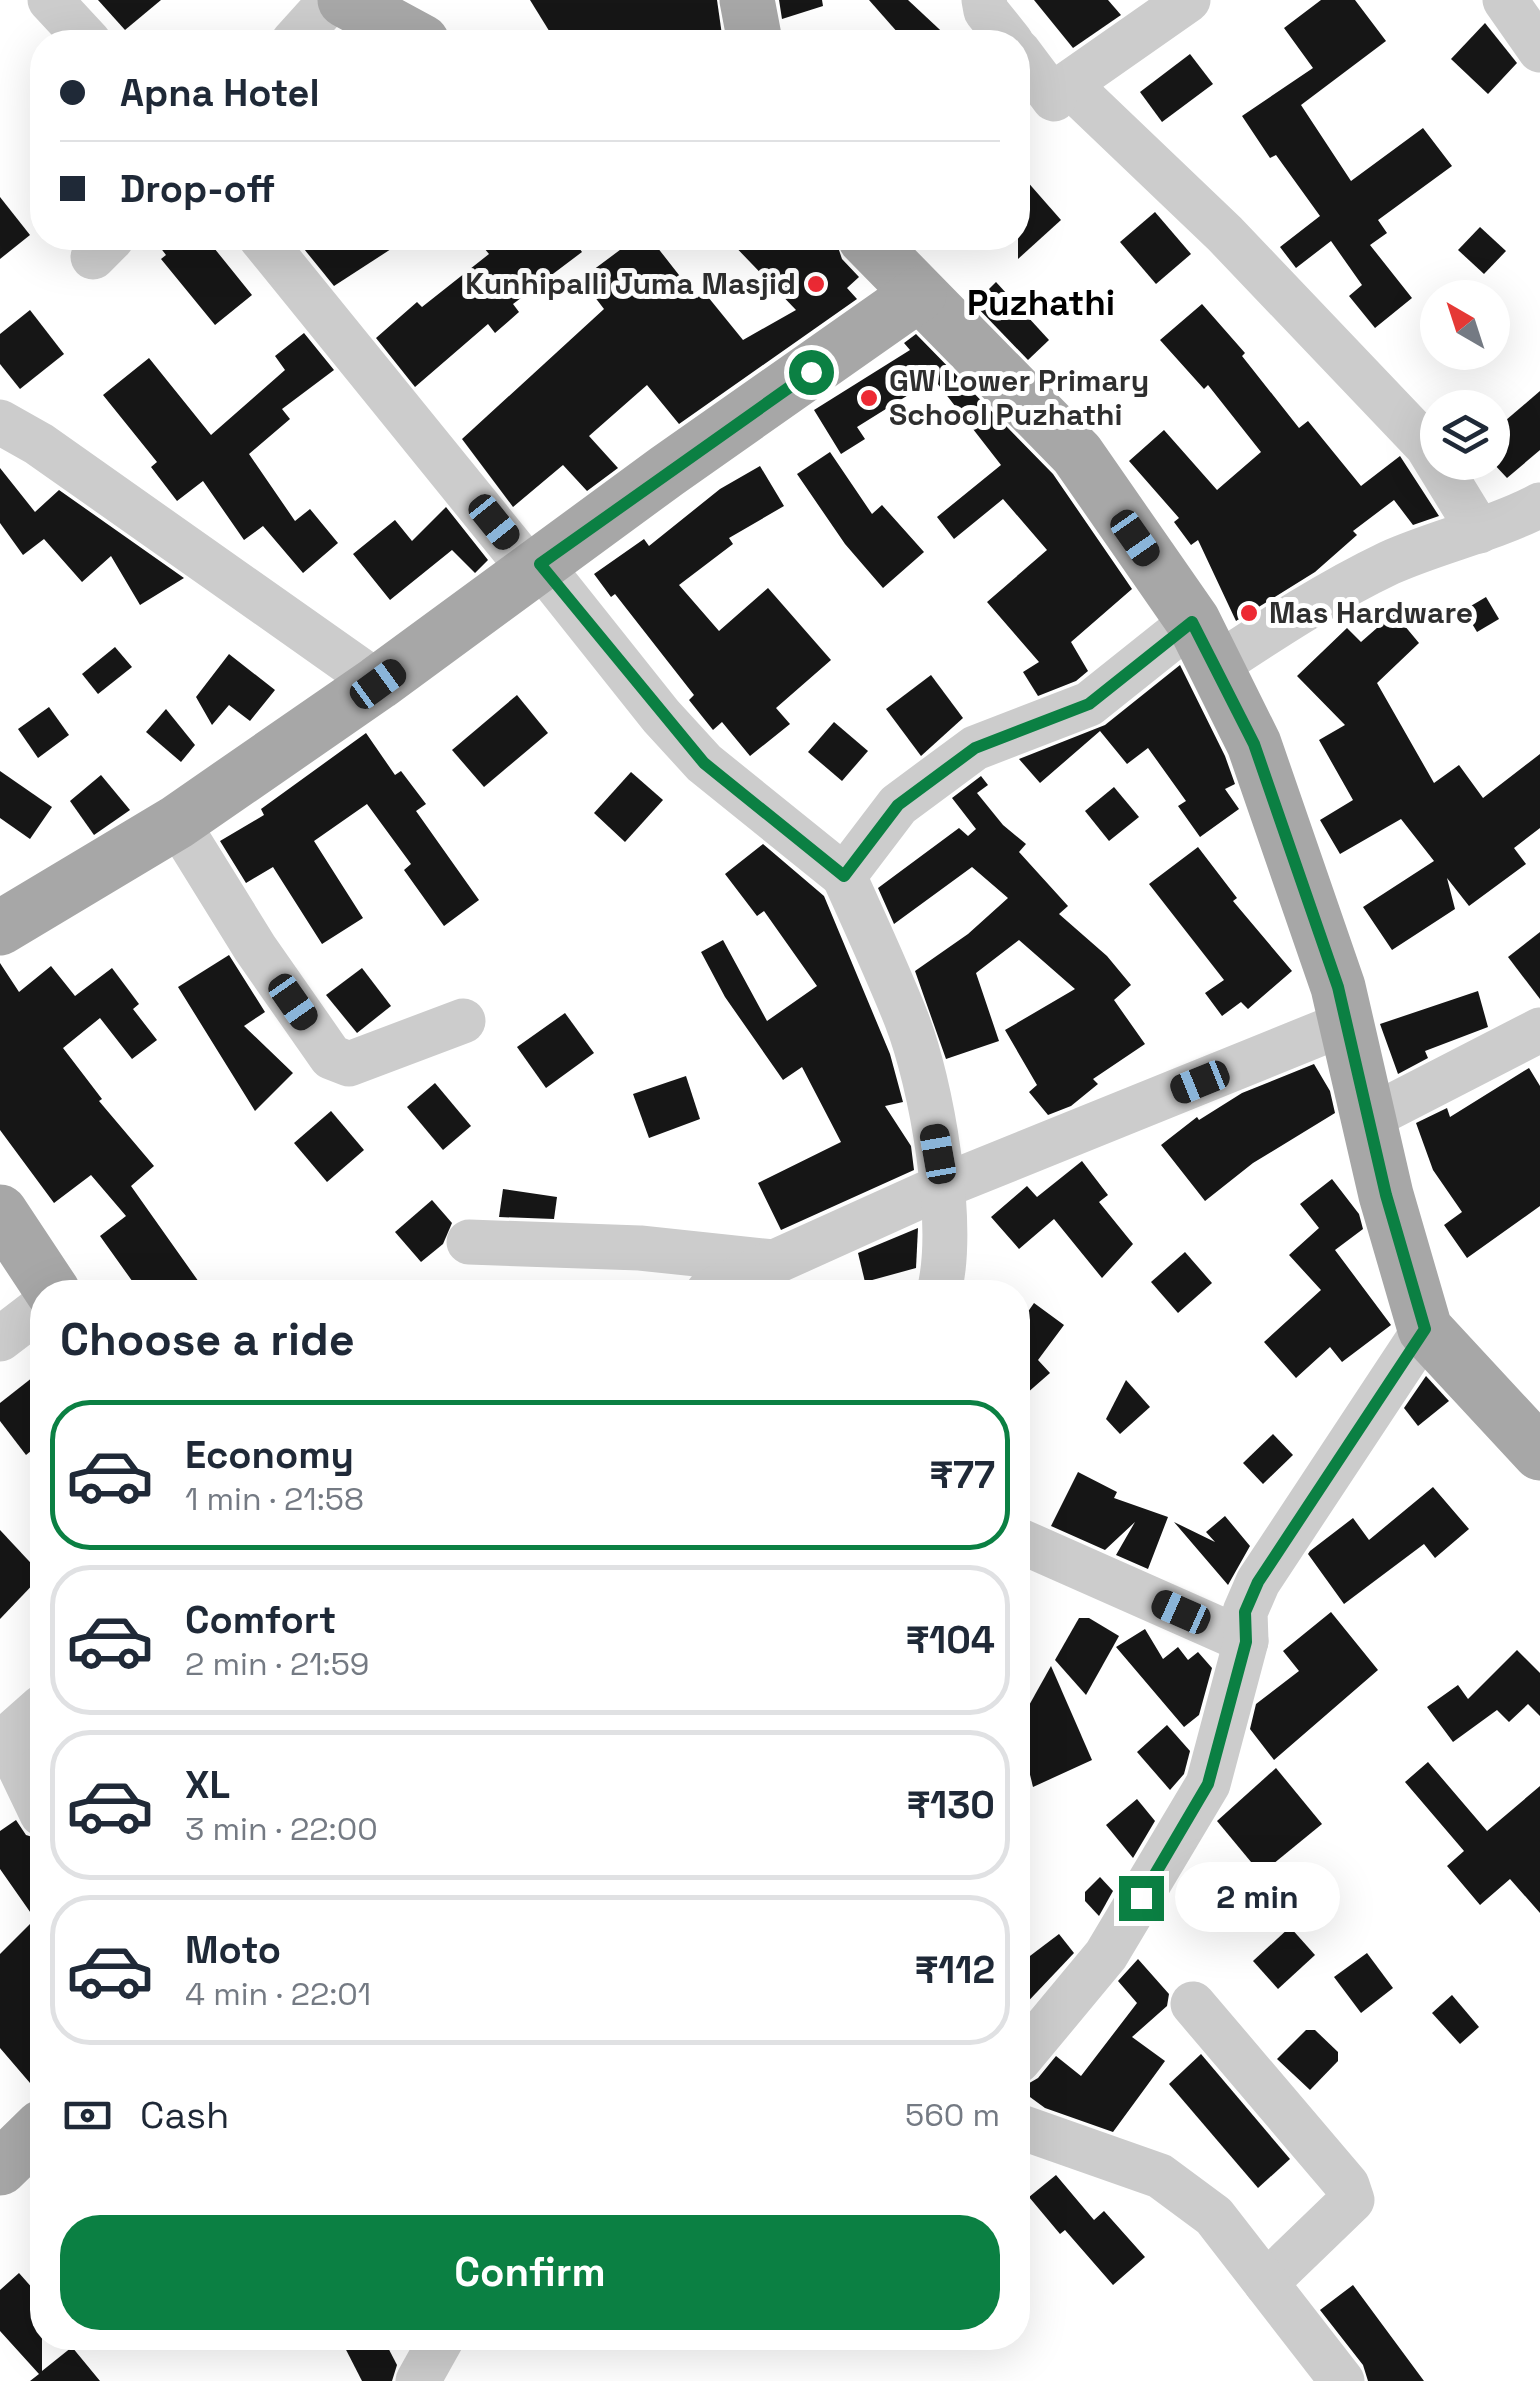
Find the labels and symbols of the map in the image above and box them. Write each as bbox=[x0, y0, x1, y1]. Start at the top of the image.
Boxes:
place label: Kunhipalli Juma Masjid bbox=[465, 264, 796, 303]
marker: Kunhipalli Juma Masjid bbox=[805, 273, 827, 295]
north arrow bbox=[1420, 280, 1510, 370]
district label: Puzhathi bbox=[967, 281, 1115, 325]
route start bbox=[789, 350, 834, 395]
place label: GW Lower Primary School Puzhathi bbox=[889, 361, 1149, 434]
marker: GW Lower Primary School Puzhathi bbox=[858, 387, 880, 409]
car bbox=[463, 489, 525, 555]
car bbox=[1106, 505, 1164, 571]
place label: Mas Hardware bbox=[1269, 593, 1473, 632]
marker: Mas Hardware bbox=[1238, 602, 1260, 624]
car bbox=[345, 654, 411, 714]
car bbox=[264, 969, 322, 1035]
car bbox=[1167, 1057, 1233, 1107]
car bbox=[918, 1122, 958, 1186]
car bbox=[1147, 1586, 1215, 1638]
callout: 2 min bbox=[1176, 1863, 1341, 1933]
route end bbox=[1119, 1876, 1164, 1921]

